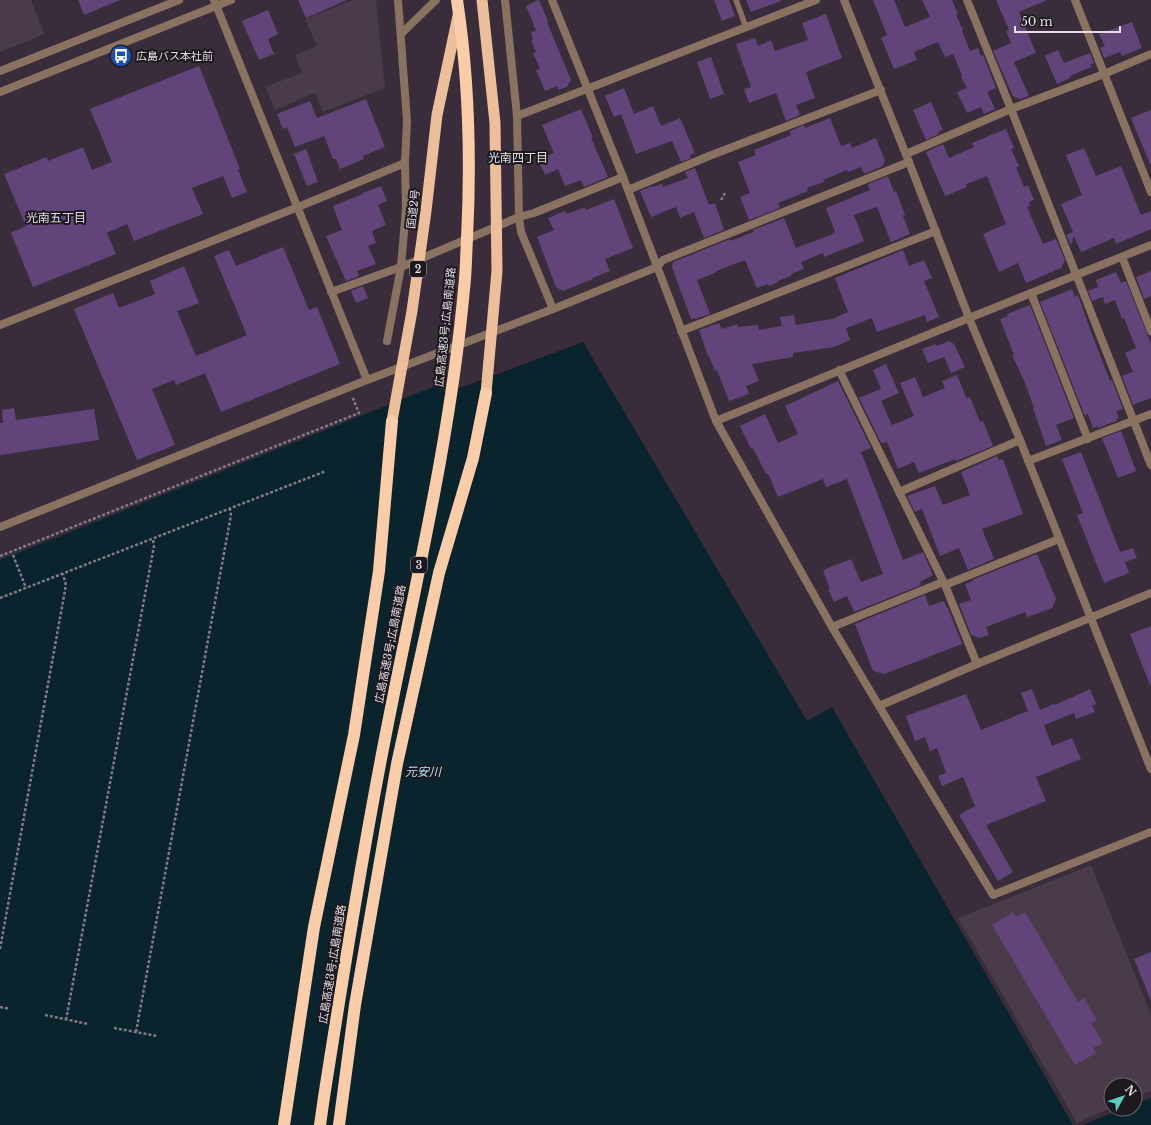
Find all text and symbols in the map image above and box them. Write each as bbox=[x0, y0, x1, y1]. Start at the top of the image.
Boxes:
scale bar bbox=[1015, 8, 1120, 34]
text: 50 m bbox=[1021, 14, 1053, 29]
bus stop icon: 広島バス本社前 bbox=[108, 43, 134, 69]
place label: 広島バス本社前 bbox=[136, 49, 213, 63]
district label: 光南四丁目 bbox=[488, 150, 548, 165]
street label: 国道2号 bbox=[404, 188, 422, 230]
district label: 光南五丁目 bbox=[26, 210, 86, 225]
road number: 2 bbox=[410, 261, 426, 277]
street label: 広島高速3号;広島南道路 bbox=[432, 266, 458, 388]
road number: 3 bbox=[411, 557, 427, 573]
street label: 広島高速3号;広島南道路 bbox=[372, 584, 408, 704]
water label: 元安川 bbox=[405, 764, 443, 779]
street label: 広島高速3号;広島南道路 bbox=[316, 904, 348, 1024]
north arrow bbox=[1103, 1077, 1143, 1117]
text: N bbox=[1122, 1082, 1140, 1100]

